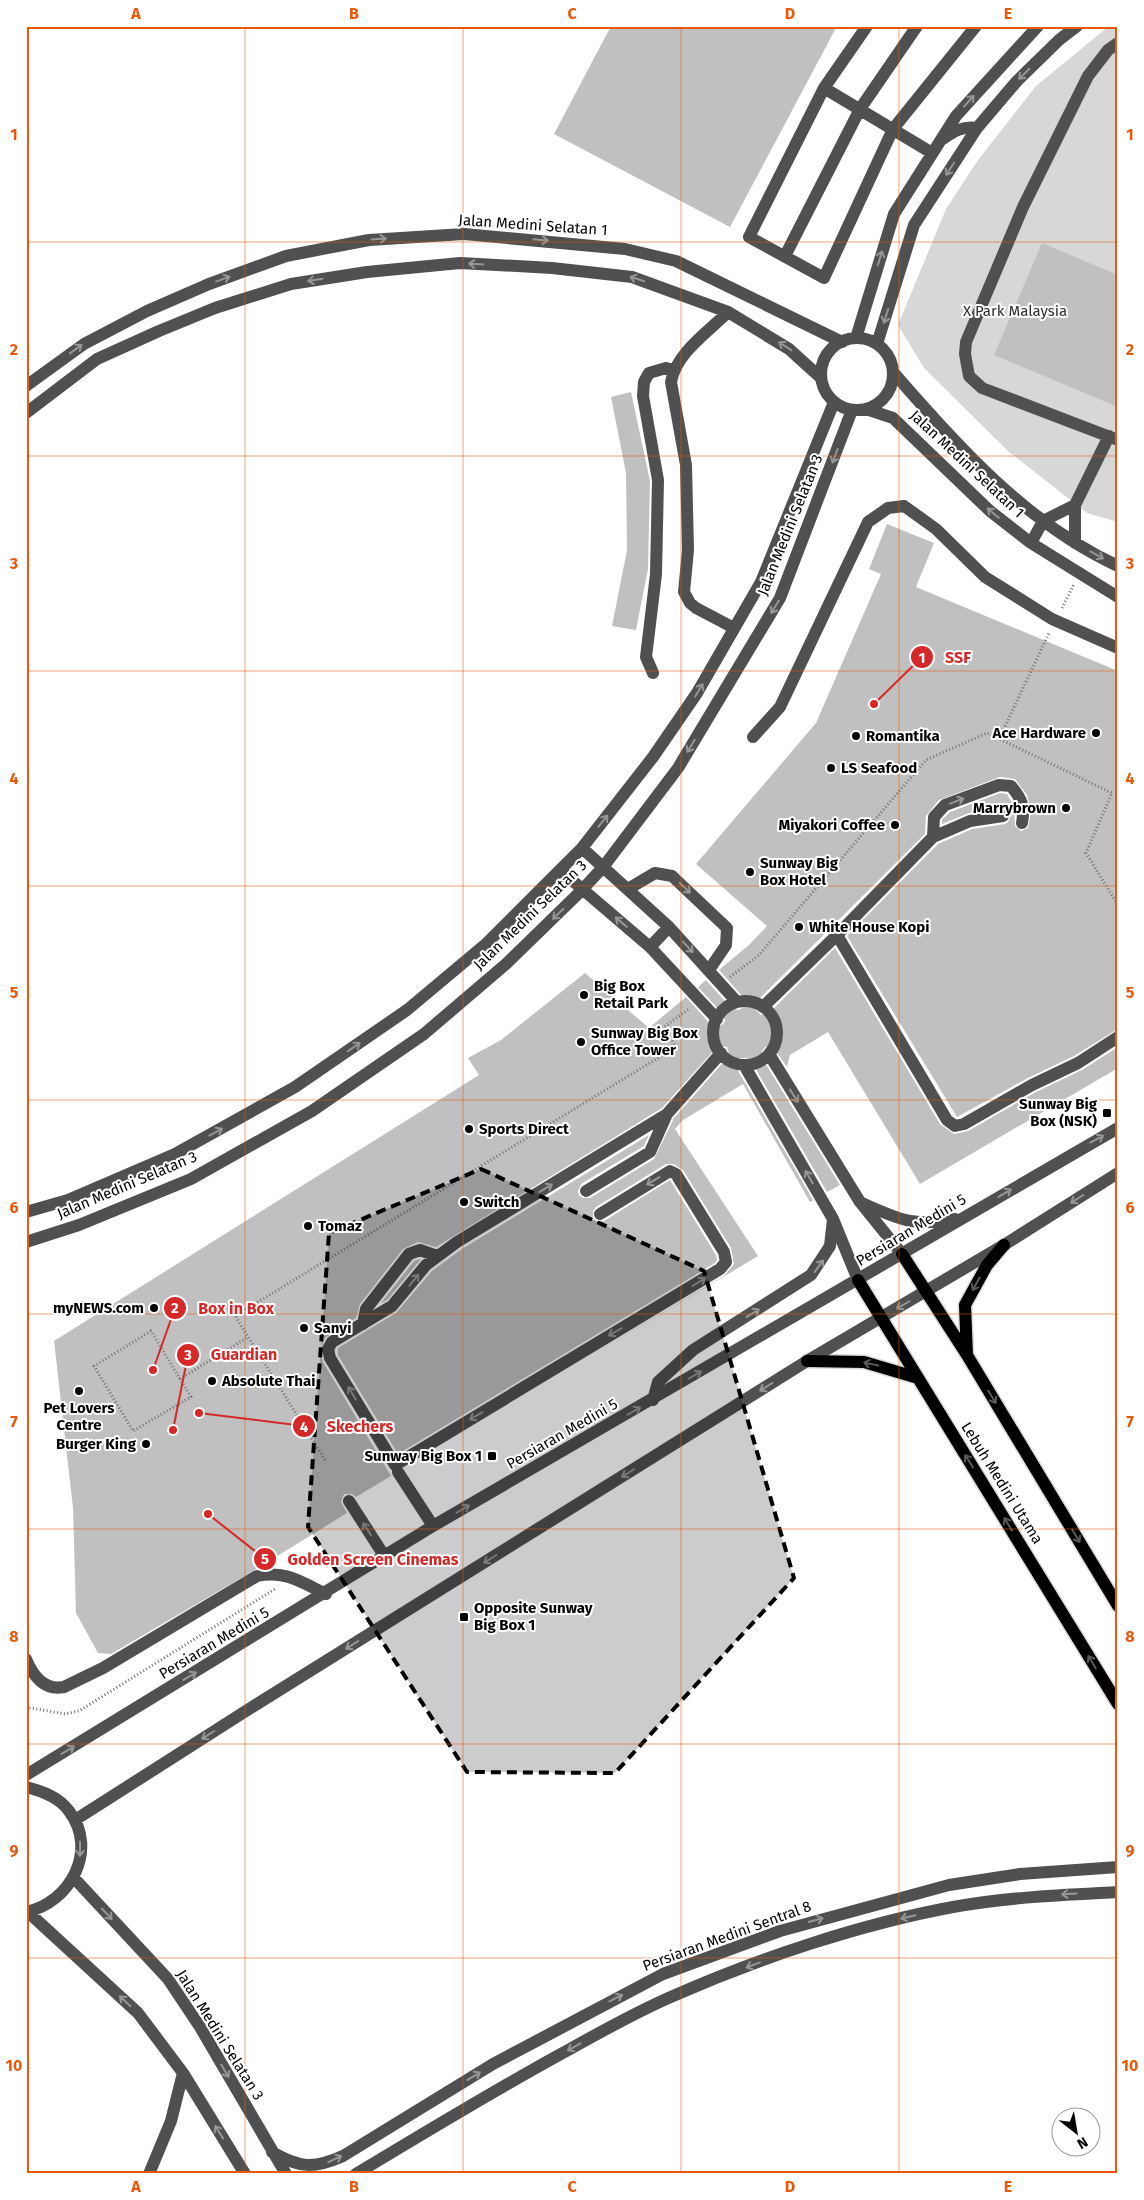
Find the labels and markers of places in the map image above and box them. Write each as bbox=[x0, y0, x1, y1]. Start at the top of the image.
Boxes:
callout: SSF bbox=[910, 642, 981, 673]
place label: Ace Hardware bbox=[992, 724, 1086, 742]
place label: Romantika bbox=[866, 727, 940, 745]
marker: Ace Hardware bbox=[1090, 727, 1102, 739]
marker: Romantika bbox=[850, 730, 862, 742]
place label: LS Seafood bbox=[841, 759, 917, 777]
marker: LS Seafood bbox=[825, 762, 837, 774]
place label: Marrybrown bbox=[973, 799, 1056, 817]
marker: Marrybrown bbox=[1060, 802, 1072, 814]
place label: Miyakori Coffee bbox=[778, 816, 885, 834]
marker: Miyakori Coffee bbox=[889, 819, 901, 831]
place label: Sunway Big Box Hotel bbox=[760, 854, 839, 889]
marker: Sunway Big Box Hotel bbox=[744, 866, 756, 878]
place label: White House Kopi bbox=[809, 918, 930, 936]
marker: White House Kopi bbox=[793, 921, 805, 933]
place label: Big Box Retail Park bbox=[594, 977, 669, 1012]
marker: Big Box Retail Park bbox=[578, 989, 590, 1001]
place label: Sunway Big Box Office Tower bbox=[591, 1024, 698, 1059]
marker: Sunway Big Box Office Tower bbox=[575, 1036, 587, 1048]
place label: Sunway Big Box (NSK) bbox=[1019, 1095, 1098, 1130]
marker: Sunway Big Box (NSK) bbox=[1101, 1107, 1113, 1119]
place label: Sports Direct bbox=[479, 1120, 569, 1138]
marker: Sports Direct bbox=[463, 1123, 475, 1135]
place label: Switch bbox=[474, 1193, 519, 1211]
marker: Switch bbox=[458, 1196, 470, 1208]
place label: Tomaz bbox=[318, 1217, 362, 1235]
marker: Tomaz bbox=[302, 1220, 314, 1232]
callout: Box in Box bbox=[163, 1293, 283, 1324]
place label: myNEWS.com bbox=[53, 1299, 144, 1317]
marker: myNEWS.com bbox=[148, 1302, 160, 1314]
place label: Sanyi bbox=[314, 1319, 351, 1337]
marker: Sanyi bbox=[298, 1322, 310, 1334]
callout: Guardian bbox=[176, 1339, 287, 1370]
place label: Absolute Thai bbox=[221, 1372, 315, 1390]
marker: Absolute Thai bbox=[206, 1375, 218, 1387]
marker: Pet Lovers Centre bbox=[73, 1385, 85, 1397]
place label: Pet Lovers Centre bbox=[43, 1399, 115, 1434]
callout: Skechers bbox=[291, 1411, 403, 1442]
place label: Burger King bbox=[56, 1435, 137, 1453]
marker: Burger King bbox=[140, 1438, 152, 1450]
place label: Sunway Big Box 1 bbox=[365, 1447, 482, 1465]
marker: Sunway Big Box 1 bbox=[486, 1450, 498, 1462]
callout: Golden Screen Cinemas bbox=[252, 1544, 468, 1575]
place label: Opposite Sunway Big Box 1 bbox=[474, 1599, 593, 1634]
marker: Opposite Sunway Big Box 1 bbox=[458, 1611, 470, 1623]

